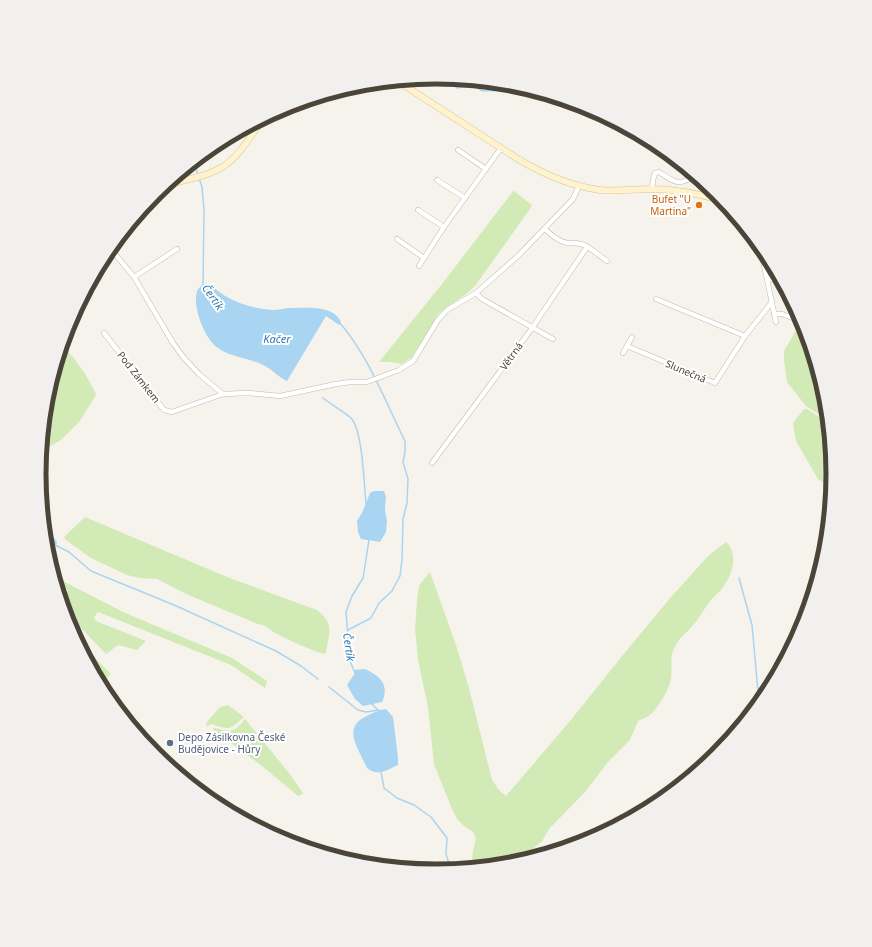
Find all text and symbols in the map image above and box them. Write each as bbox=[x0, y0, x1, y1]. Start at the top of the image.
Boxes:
place label: Bufet "U Martina" bbox=[650, 192, 691, 218]
marker: Bufet "U Martina" bbox=[694, 200, 704, 210]
water label: Čertík bbox=[199, 281, 228, 313]
water label: Kačer bbox=[263, 331, 291, 346]
street label: Větrná bbox=[496, 339, 526, 373]
street label: Pod Zámkem bbox=[114, 348, 164, 406]
street label: Slunečná bbox=[664, 356, 708, 386]
water label: Čertík bbox=[340, 632, 359, 663]
place label: Depo Zásilkovna České Budějovice - Hůry bbox=[178, 730, 286, 756]
marker: Depo Zásilkovna České Budějovice - Hůry bbox=[165, 738, 175, 748]

